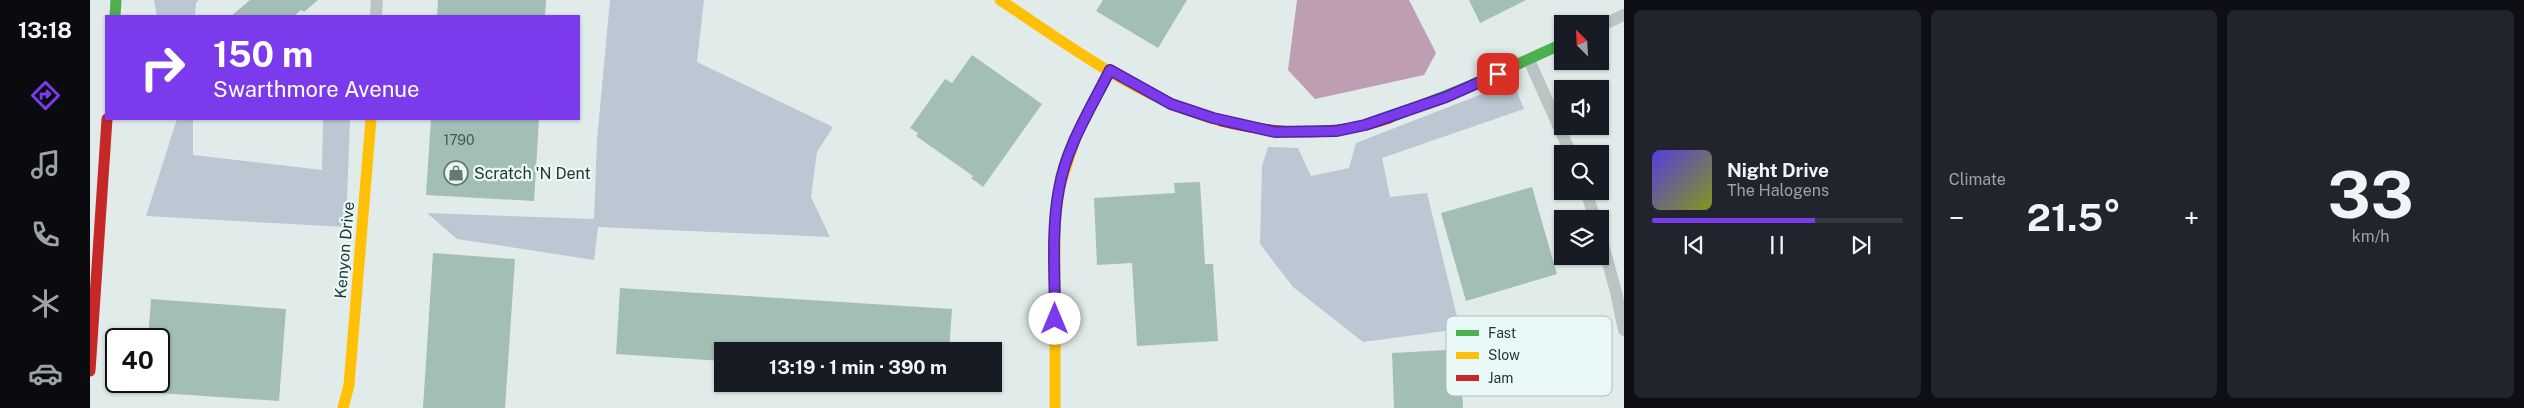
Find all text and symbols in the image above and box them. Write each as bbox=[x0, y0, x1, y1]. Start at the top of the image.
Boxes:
north arrow bbox=[1554, 15, 1609, 70]
map controls bbox=[1554, 15, 1609, 265]
text: 13:18 bbox=[18, 17, 72, 43]
text: 150 m bbox=[213, 34, 313, 75]
icon: right bbox=[130, 35, 195, 100]
pin bbox=[1477, 53, 1519, 95]
icon: arrive bbox=[1484, 60, 1512, 88]
text: Swarthmore Avenue bbox=[213, 76, 420, 102]
icon: directions bbox=[28, 78, 63, 113]
button: sound bbox=[1554, 80, 1609, 135]
house number: 1790 bbox=[443, 132, 475, 148]
button: search bbox=[1554, 145, 1609, 200]
icon: music bbox=[28, 147, 63, 182]
text: 33 bbox=[2328, 156, 2414, 233]
text: Night Drive bbox=[1727, 159, 1829, 181]
shop icon: Scratch 'N Dent bbox=[443, 160, 469, 186]
place label: Scratch 'N Dent bbox=[474, 164, 591, 183]
text: Climate bbox=[1949, 170, 2006, 189]
text: The Halogens bbox=[1727, 181, 1829, 200]
text: 21.5° bbox=[2027, 195, 2121, 240]
street label: Kenyon Drive bbox=[331, 201, 358, 299]
text: − bbox=[1949, 201, 1964, 234]
text: + bbox=[2184, 201, 2199, 234]
button: layers bbox=[1554, 210, 1609, 265]
icon: phone bbox=[28, 217, 63, 252]
text: km/h bbox=[2352, 227, 2389, 246]
icon: previous bbox=[1680, 231, 1708, 259]
icon: pause bbox=[1763, 231, 1791, 259]
icon: next bbox=[1847, 231, 1875, 259]
icon: climate bbox=[28, 286, 63, 321]
position arrow bbox=[1028, 292, 1080, 344]
legend bbox=[1446, 316, 1612, 396]
text: Fast bbox=[1488, 325, 1516, 341]
speed limit sign: 40 bbox=[105, 328, 170, 393]
text: Slow bbox=[1488, 347, 1520, 363]
icon: car bbox=[28, 356, 63, 391]
text: 13:19 · 1 min · 390 m bbox=[769, 356, 947, 378]
text: Jam bbox=[1488, 370, 1513, 386]

